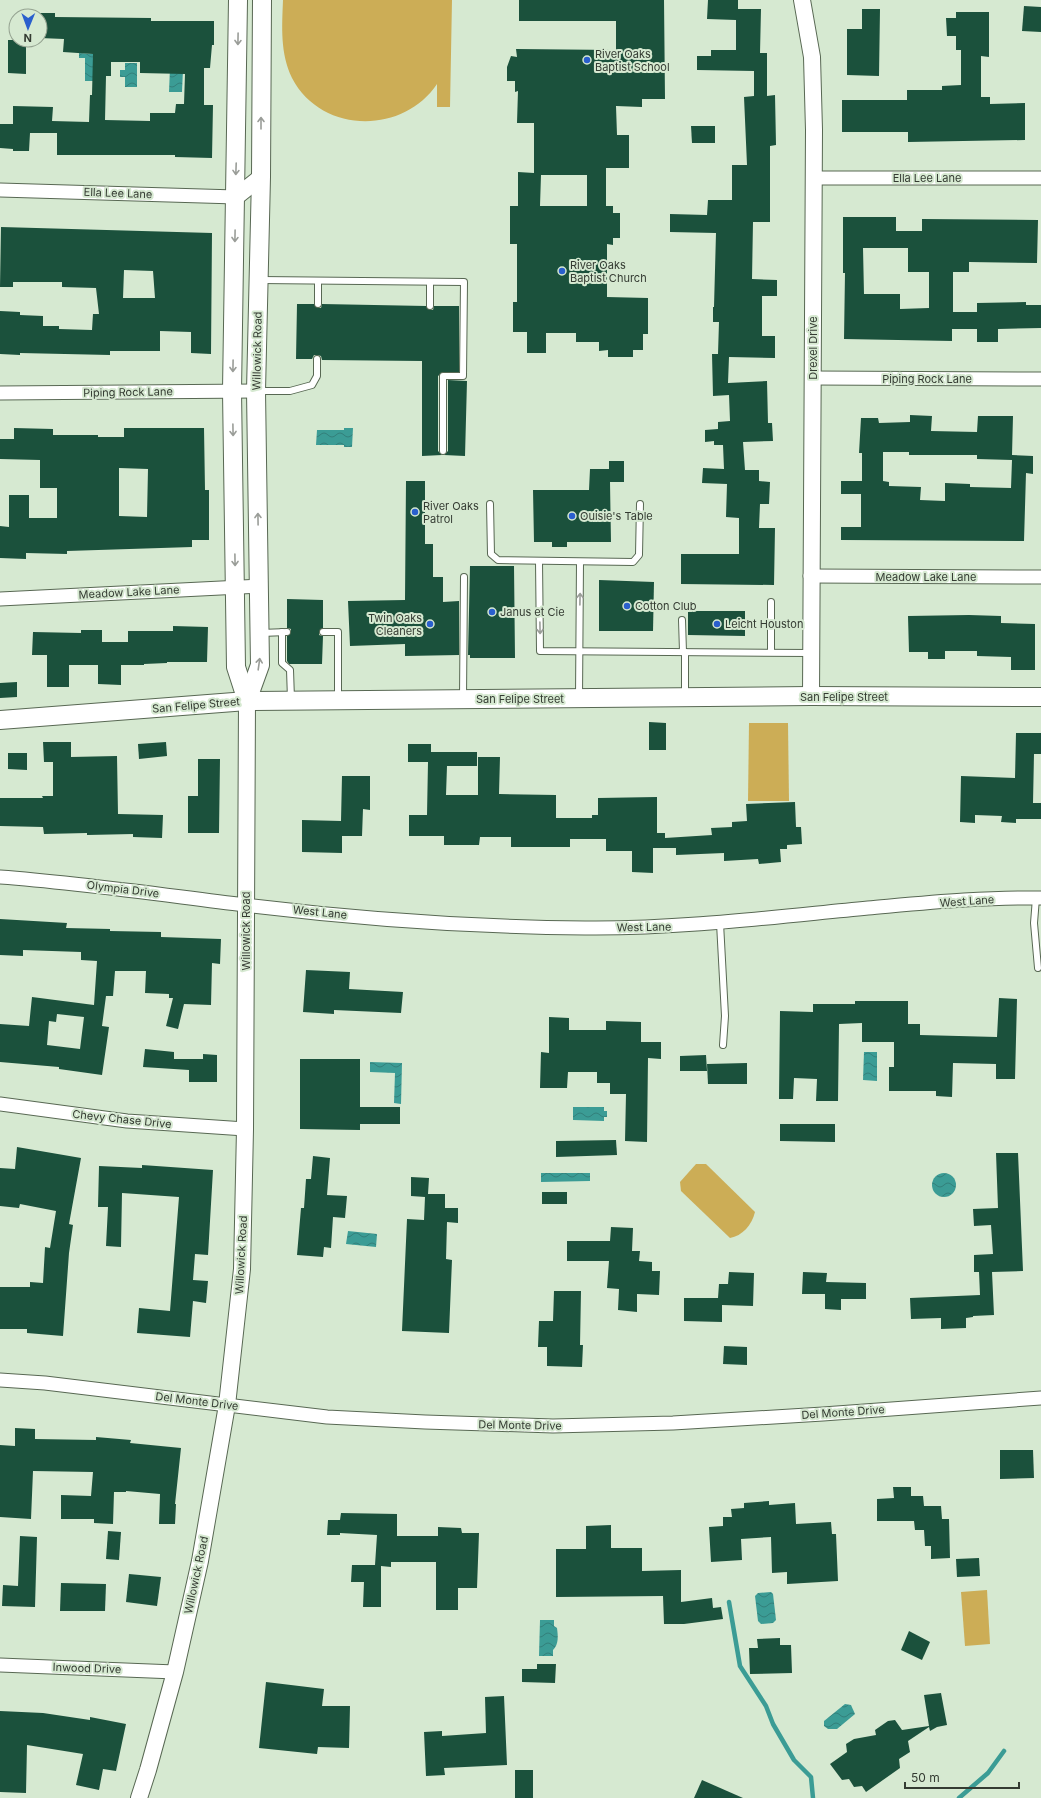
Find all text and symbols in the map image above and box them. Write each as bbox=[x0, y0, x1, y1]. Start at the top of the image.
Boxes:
north arrow bbox=[8, 8, 48, 48]
text: N bbox=[24, 31, 32, 45]
one-way arrow bbox=[234, 32, 242, 45]
place label: River Oaks Baptist School bbox=[595, 47, 670, 74]
marker: River Oaks Baptist School bbox=[582, 55, 592, 65]
one-way arrow bbox=[257, 117, 265, 130]
one-way arrow bbox=[232, 162, 240, 175]
street label: Ella Lee Lane bbox=[893, 171, 961, 185]
street label: Ella Lee Lane bbox=[83, 185, 153, 201]
one-way arrow bbox=[231, 229, 239, 242]
place label: River Oaks Baptist Church bbox=[570, 258, 647, 285]
marker: River Oaks Baptist Church bbox=[557, 266, 567, 276]
street label: Willowick Road bbox=[249, 311, 265, 391]
street label: Drexel Drive bbox=[806, 316, 820, 380]
one-way arrow bbox=[229, 359, 237, 372]
street label: Piping Rock Lane bbox=[882, 372, 972, 386]
street label: Piping Rock Lane bbox=[83, 384, 173, 400]
one-way arrow bbox=[229, 423, 237, 436]
place label: River Oaks Patrol bbox=[423, 499, 479, 526]
marker: River Oaks Patrol bbox=[410, 507, 420, 517]
place label: Ouisie's Table bbox=[580, 509, 653, 523]
marker: Ouisie's Table bbox=[567, 511, 577, 521]
one-way arrow bbox=[254, 513, 262, 526]
one-way arrow bbox=[231, 553, 238, 566]
street label: Meadow Lake Lane bbox=[876, 570, 976, 584]
street label: Meadow Lake Lane bbox=[78, 582, 180, 602]
one-way arrow bbox=[576, 593, 584, 606]
place label: Cotton Club bbox=[635, 599, 697, 613]
marker: Cotton Club bbox=[622, 601, 632, 611]
place label: Janus et Cie bbox=[500, 605, 565, 619]
marker: Janus et Cie bbox=[487, 607, 497, 617]
place label: Twin Oaks Cleaners bbox=[368, 611, 422, 638]
place label: Leicht Houston bbox=[725, 617, 803, 631]
marker: Twin Oaks Cleaners bbox=[425, 619, 435, 629]
marker: Leicht Houston bbox=[712, 619, 722, 629]
one-way arrow bbox=[536, 621, 544, 634]
one-way arrow bbox=[255, 658, 263, 671]
street label: San Felipe Street bbox=[800, 690, 888, 704]
street label: San Felipe Street bbox=[476, 692, 564, 706]
street label: San Felipe Street bbox=[152, 694, 241, 716]
street label: Olympia Drive bbox=[86, 878, 160, 900]
street label: Willowick Road bbox=[239, 892, 253, 970]
street label: West Lane bbox=[939, 892, 995, 910]
street label: West Lane bbox=[292, 902, 348, 922]
street label: West Lane bbox=[617, 920, 671, 934]
street label: Chevy Chase Drive bbox=[72, 1107, 172, 1131]
street label: Willowick Road bbox=[232, 1215, 250, 1295]
street label: Del Monte Drive bbox=[155, 1389, 239, 1413]
street label: Del Monte Drive bbox=[801, 1402, 885, 1422]
street label: Del Monte Drive bbox=[478, 1417, 562, 1433]
street label: Willowick Road bbox=[181, 1535, 211, 1615]
street label: Inwood Drive bbox=[52, 1660, 122, 1676]
scale bar bbox=[905, 1764, 1019, 1790]
text: 50 m bbox=[911, 1770, 940, 1785]

